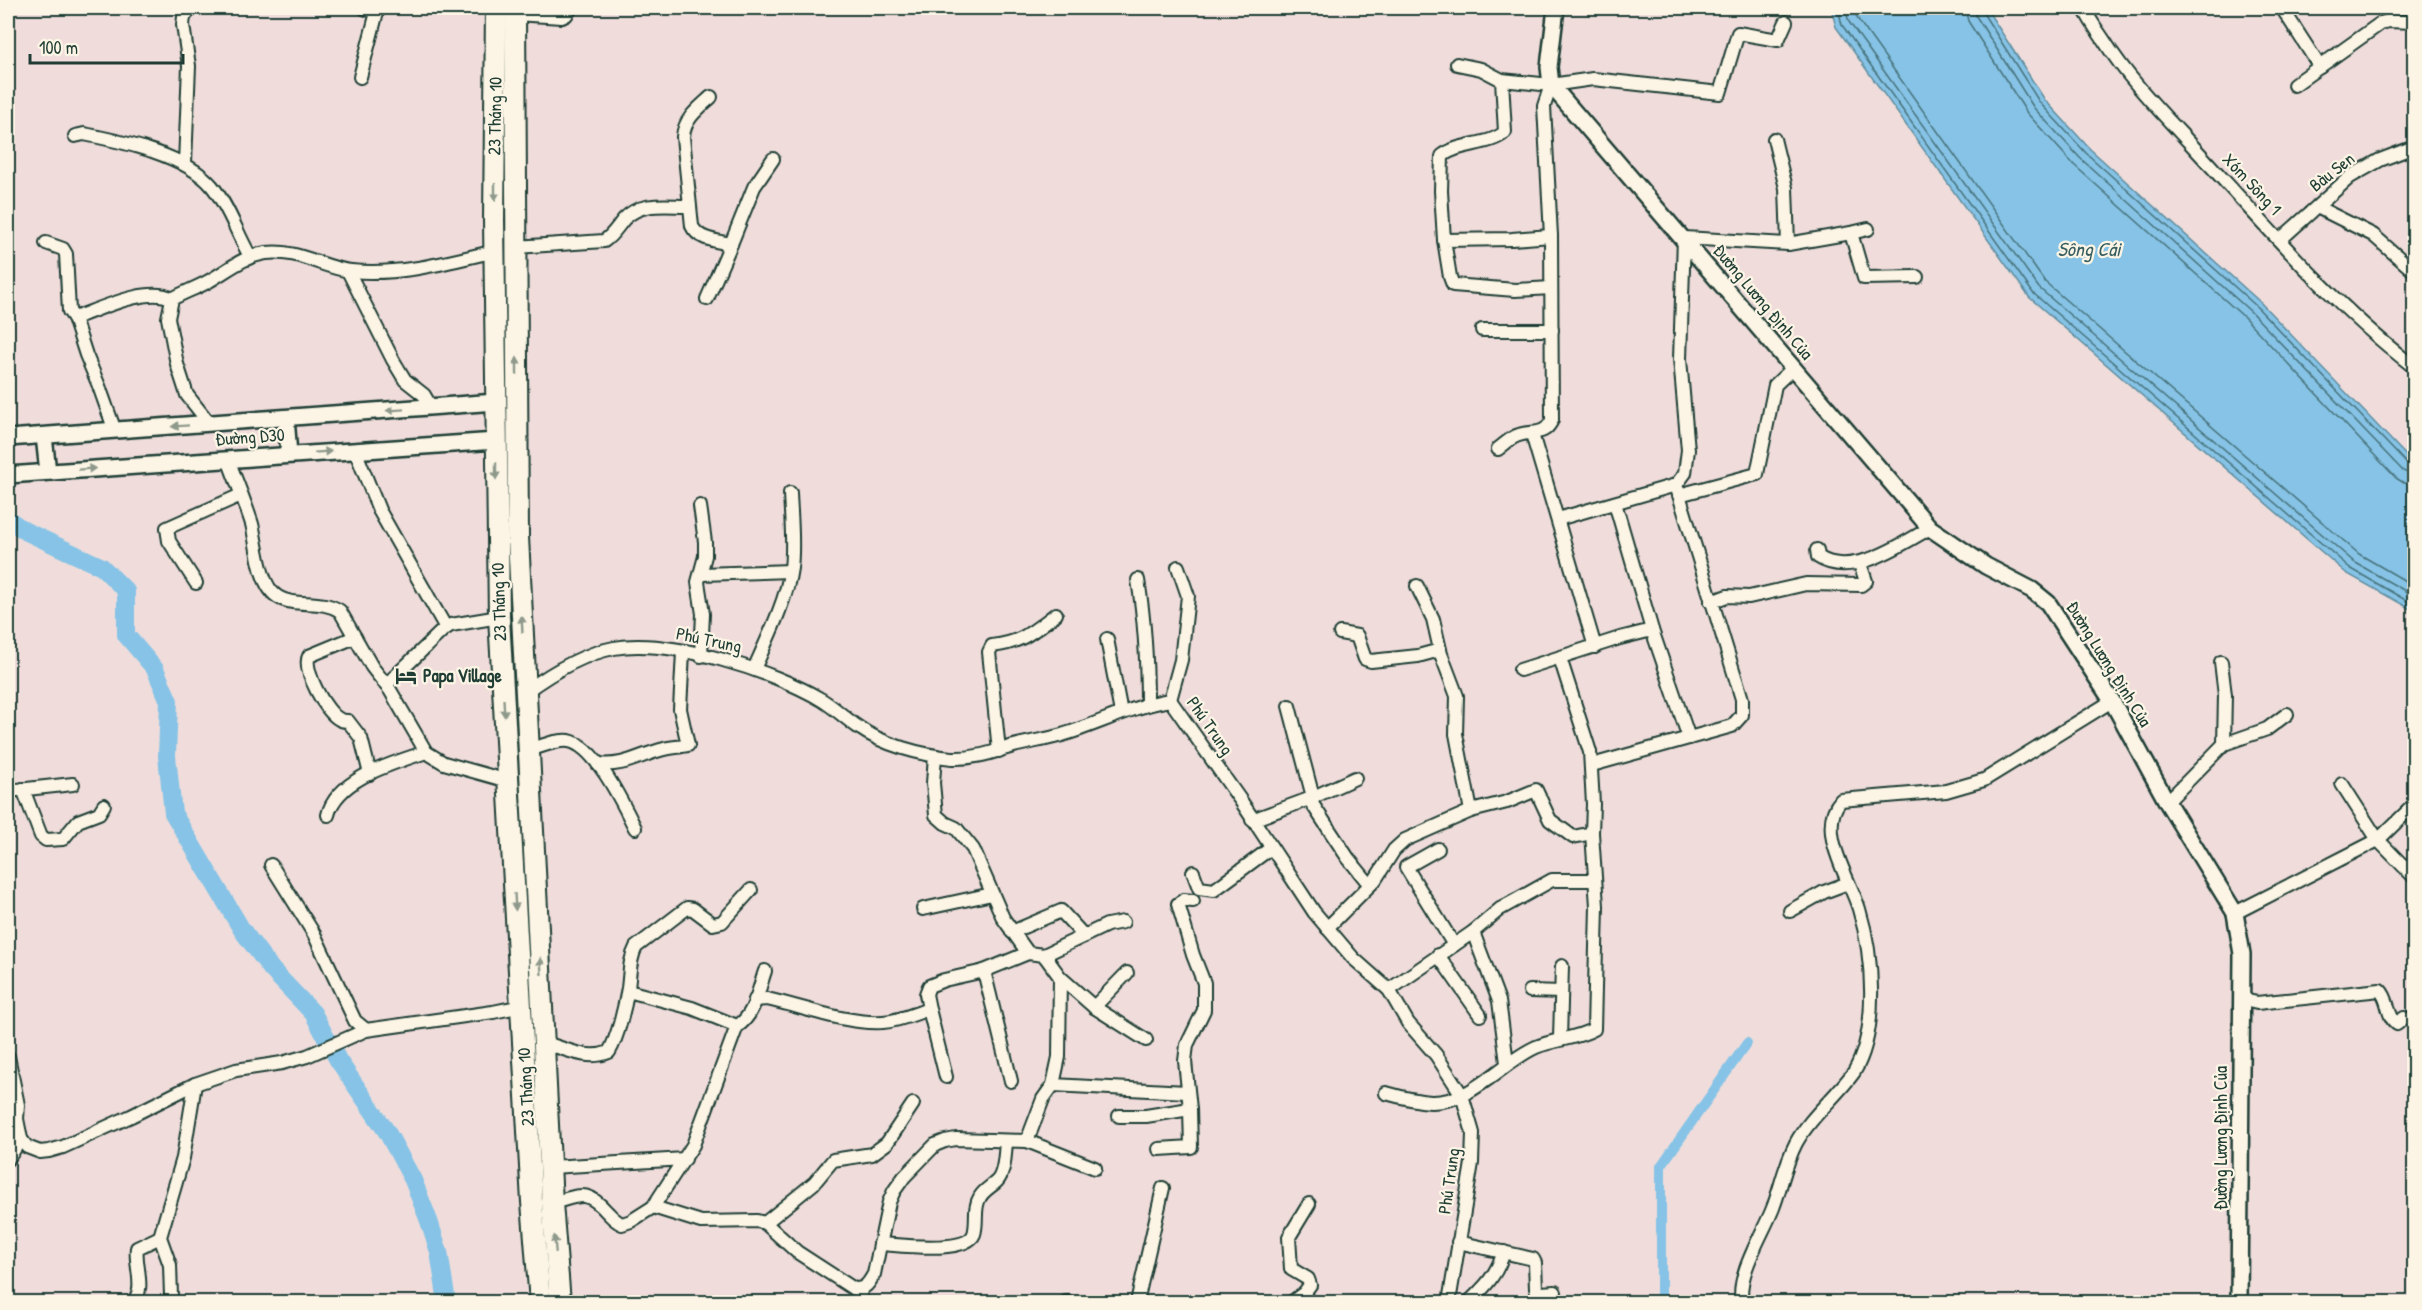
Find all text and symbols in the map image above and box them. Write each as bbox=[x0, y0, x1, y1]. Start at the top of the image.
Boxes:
scale bar bbox=[30, 27, 183, 65]
text: 100 m bbox=[39, 35, 78, 60]
street label: 23 Tháng 10 bbox=[481, 76, 508, 155]
street label: Bàu Sen bbox=[2304, 146, 2360, 197]
street label: Xóm Sông 1 bbox=[2217, 147, 2288, 220]
one-way arrow bbox=[490, 182, 500, 201]
water label: Sông Cái bbox=[2057, 235, 2123, 263]
street label: Đường Lương Định Của bbox=[1708, 239, 1819, 365]
one-way arrow bbox=[512, 357, 522, 376]
one-way arrow bbox=[386, 405, 405, 414]
one-way arrow bbox=[170, 421, 189, 430]
street label: Đường D30 bbox=[215, 422, 285, 451]
one-way arrow bbox=[314, 447, 333, 457]
one-way arrow bbox=[491, 461, 501, 480]
one-way arrow bbox=[77, 465, 96, 474]
street label: 23 Tháng 10 bbox=[485, 562, 512, 642]
street label: Đường Lương Định Của bbox=[2061, 596, 2158, 731]
one-way arrow bbox=[517, 615, 526, 634]
street label: Phú Trung bbox=[674, 620, 744, 659]
place label: Papa Village bbox=[423, 663, 503, 689]
hotel icon: Papa Village bbox=[394, 664, 418, 688]
street label: Phú Trung bbox=[1181, 691, 1240, 760]
one-way arrow bbox=[499, 698, 508, 717]
one-way arrow bbox=[511, 893, 520, 912]
one-way arrow bbox=[536, 956, 545, 975]
street label: 23 Tháng 10 bbox=[511, 1047, 540, 1127]
street label: Đường Lương Định Của bbox=[2208, 1066, 2233, 1210]
street label: Phú Trung bbox=[1432, 1146, 1465, 1215]
one-way arrow bbox=[550, 1235, 560, 1254]

